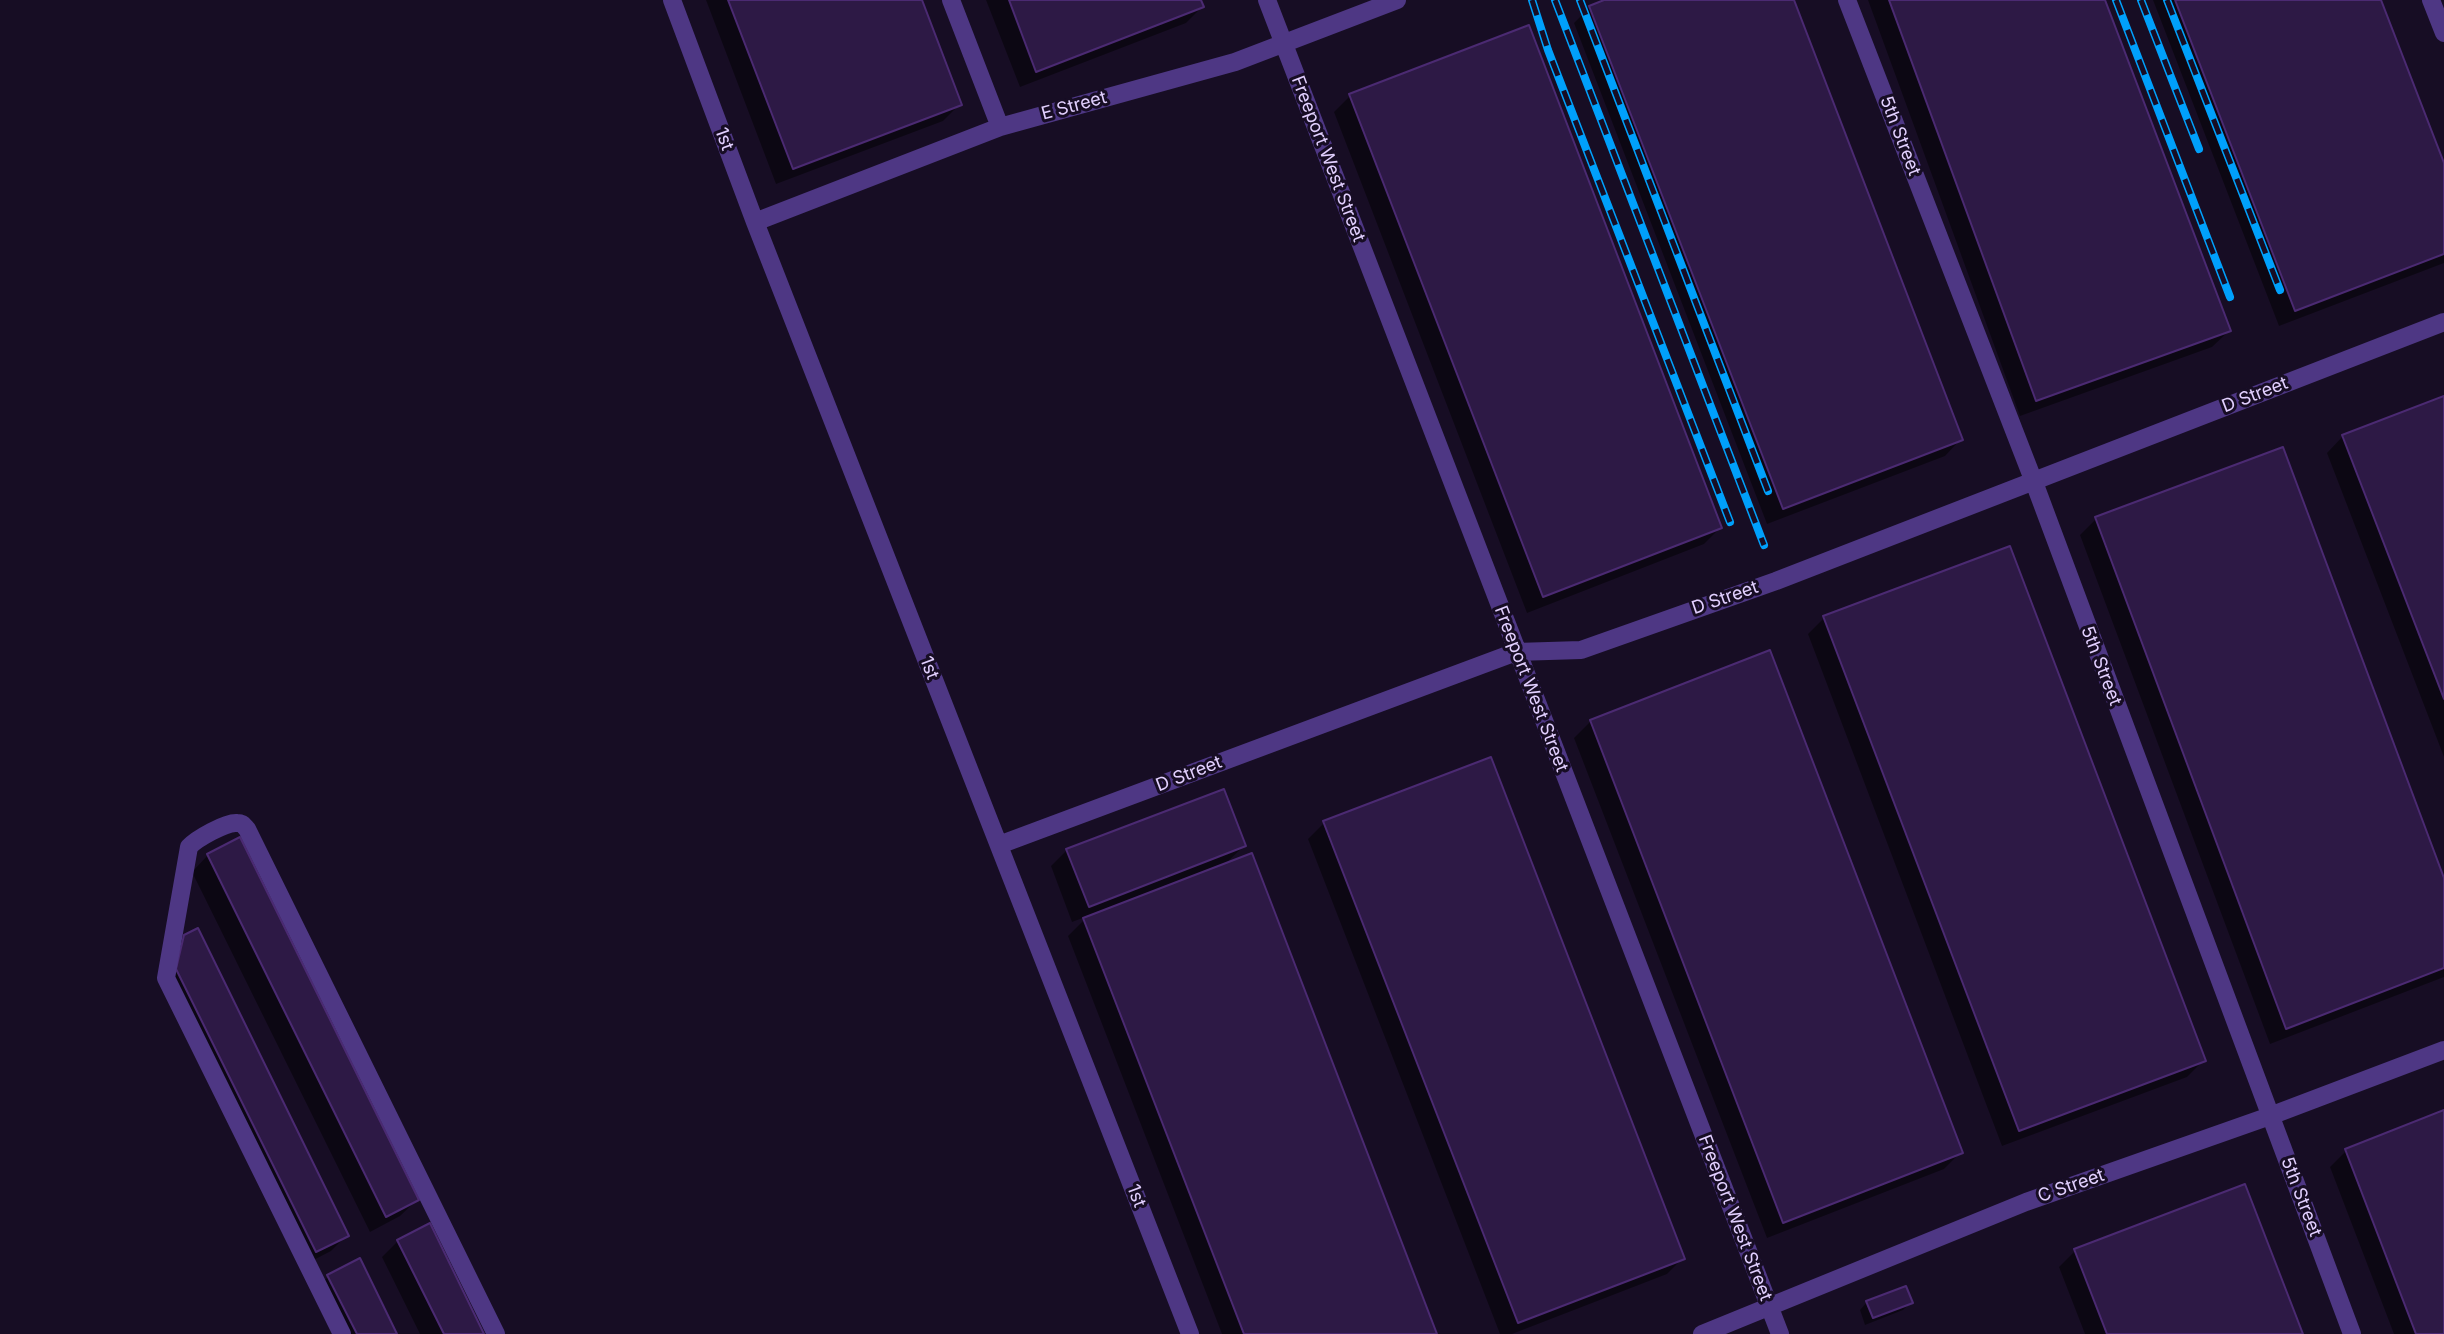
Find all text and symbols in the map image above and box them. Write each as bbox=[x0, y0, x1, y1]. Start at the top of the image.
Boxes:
street label: Freeport West Street bbox=[1286, 73, 1370, 245]
street label: E Street bbox=[1039, 87, 1109, 125]
street label: 5th Street bbox=[1875, 93, 1925, 179]
street label: 1st bbox=[710, 125, 738, 153]
street label: D Street bbox=[2219, 373, 2291, 417]
street label: D Street bbox=[1689, 577, 1761, 619]
street label: Freeport West Street bbox=[1489, 603, 1573, 775]
street label: 5th Street bbox=[2076, 623, 2126, 709]
street label: 1st bbox=[915, 654, 943, 682]
street label: D Street bbox=[1153, 752, 1225, 796]
street label: Freeport West Street bbox=[1693, 1132, 1777, 1304]
street label: 5th Street bbox=[2276, 1154, 2326, 1240]
street label: C Street bbox=[2035, 1165, 2107, 1207]
street label: 1st bbox=[1122, 1182, 1150, 1210]

